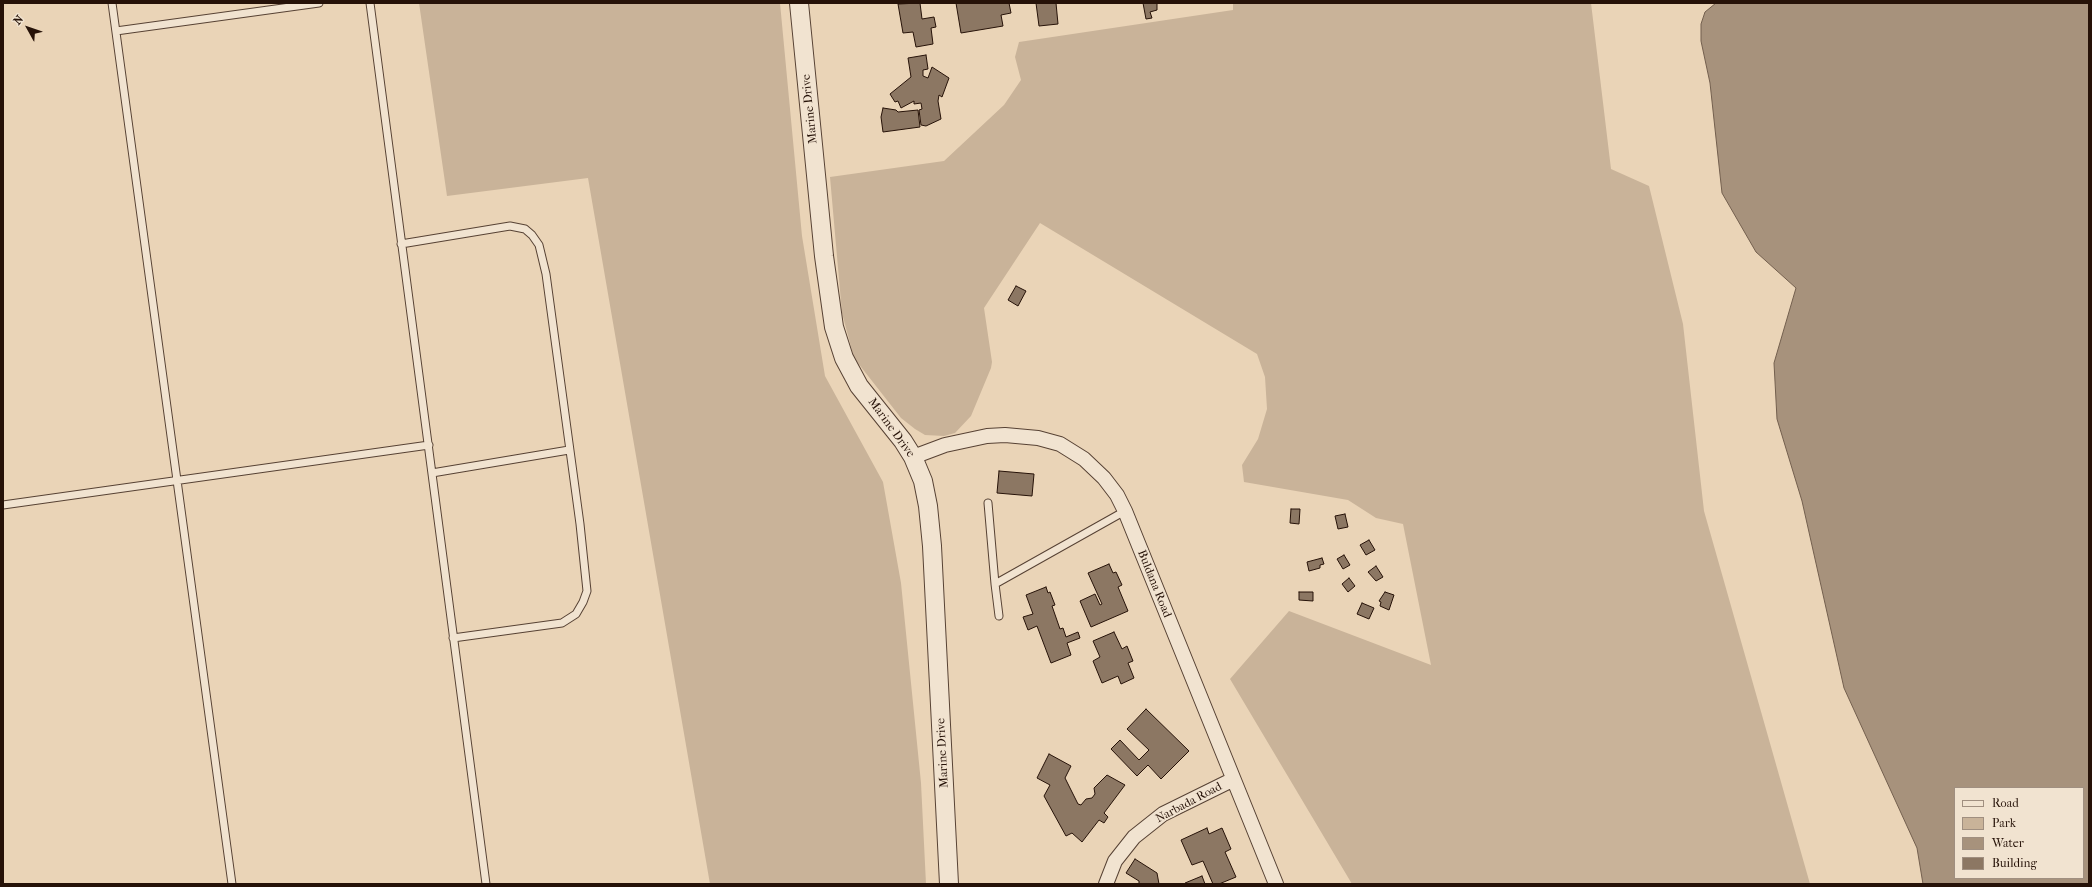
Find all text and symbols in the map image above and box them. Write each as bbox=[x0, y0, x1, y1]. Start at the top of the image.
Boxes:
north arrow bbox=[8, 8, 48, 48]
text: N bbox=[11, 13, 26, 27]
street label: Marine Drive bbox=[799, 73, 821, 145]
street label: Marine Drive bbox=[865, 395, 917, 461]
street label: Buldana Road bbox=[1134, 548, 1174, 620]
street label: Marine Drive bbox=[934, 718, 952, 788]
street label: Narbada Road bbox=[1154, 780, 1224, 826]
legend bbox=[1954, 787, 2084, 879]
text: Road bbox=[1992, 796, 2019, 810]
text: Park bbox=[1992, 816, 2016, 830]
text: Water bbox=[1992, 836, 2024, 850]
text: Building bbox=[1992, 856, 2037, 870]

